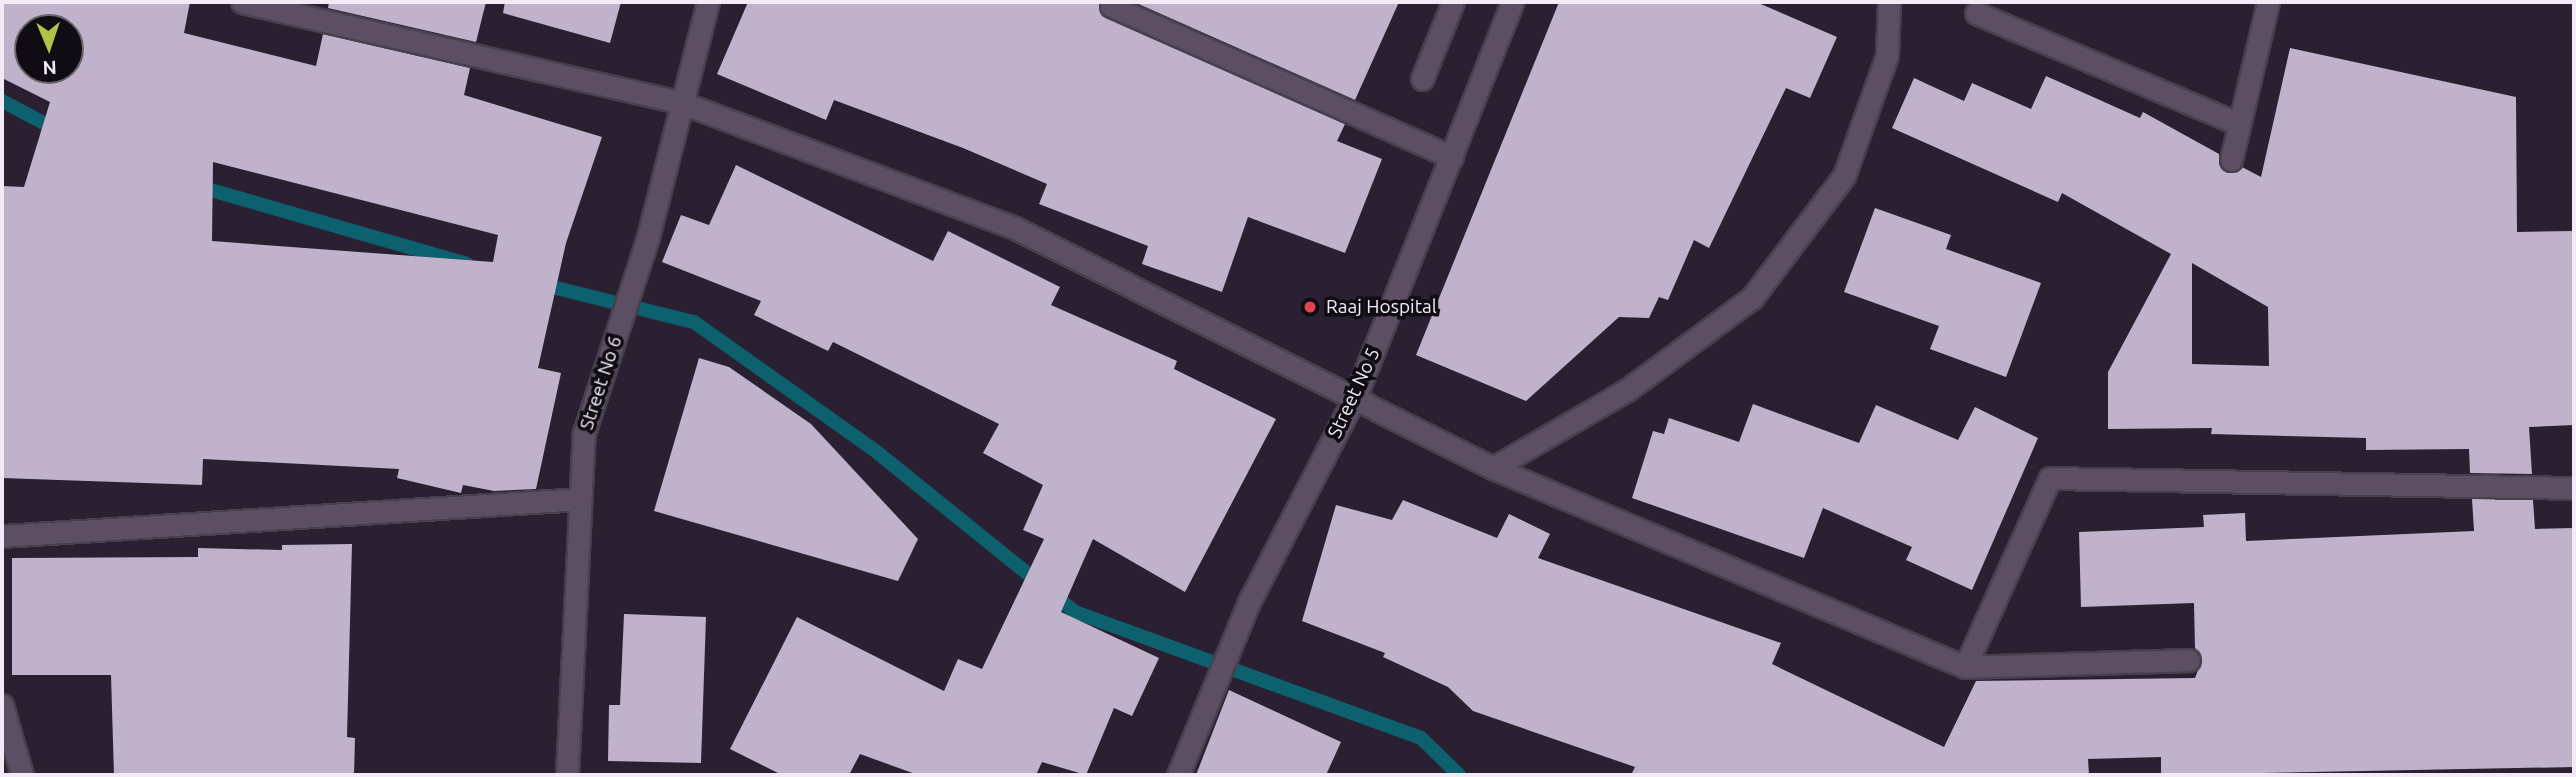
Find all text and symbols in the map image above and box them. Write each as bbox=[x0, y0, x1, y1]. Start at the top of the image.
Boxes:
north arrow bbox=[14, 14, 84, 84]
text: N bbox=[42, 57, 57, 79]
place label: Raaj Hospital bbox=[1326, 296, 1437, 318]
marker: Raaj Hospital bbox=[1300, 297, 1320, 317]
street label: Street No 6 bbox=[575, 333, 627, 433]
street label: Street No 5 bbox=[1323, 344, 1385, 442]

